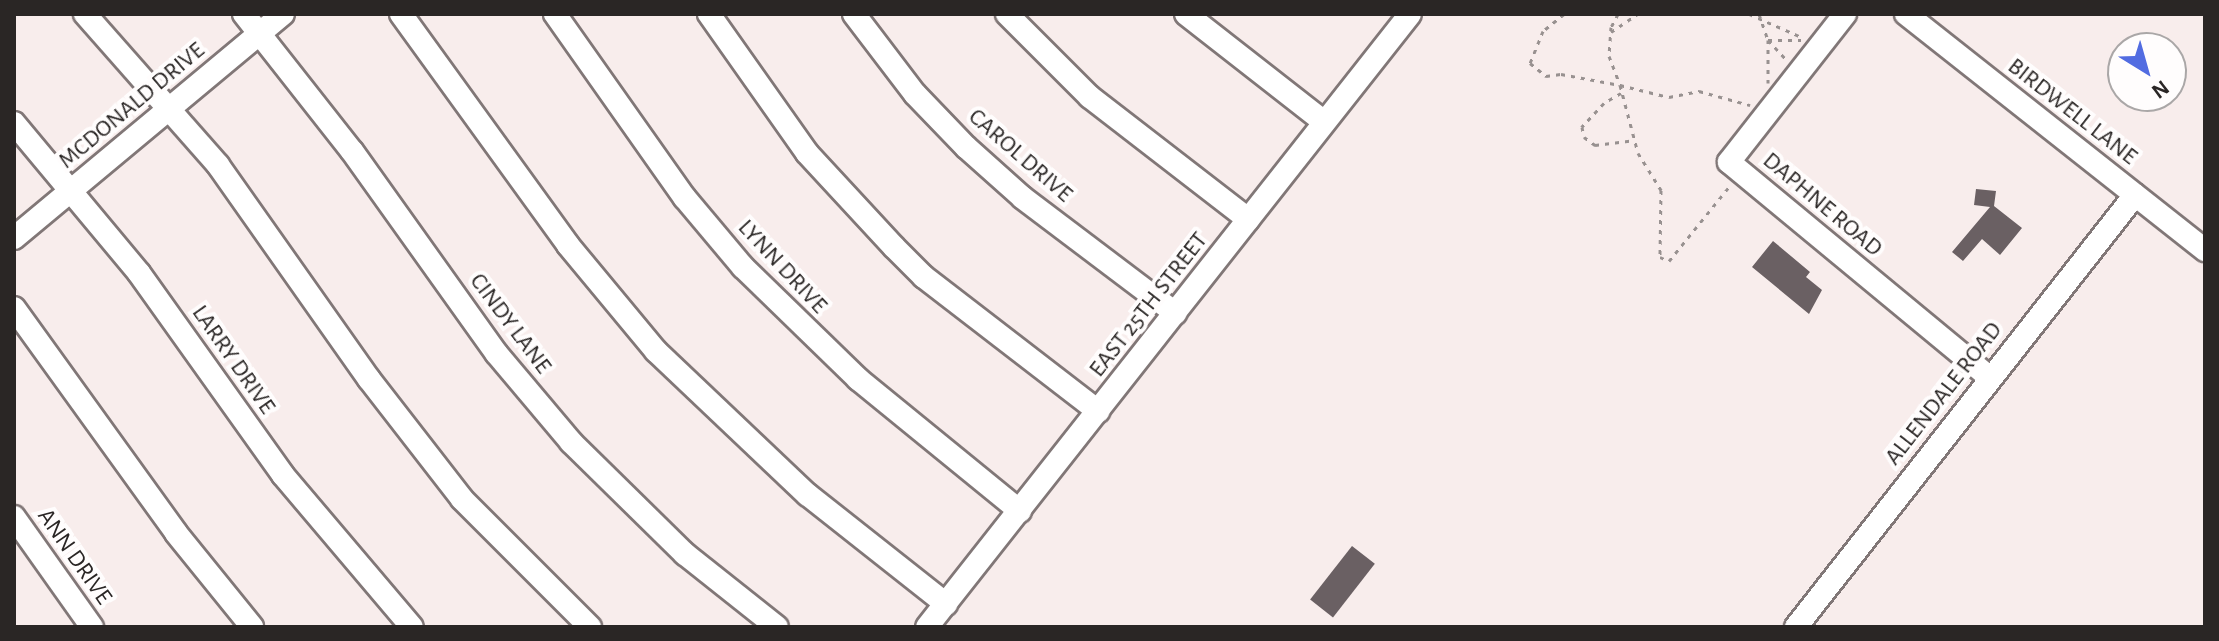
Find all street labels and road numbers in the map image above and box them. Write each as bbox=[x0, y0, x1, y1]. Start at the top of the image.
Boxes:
street label: MCDONALD DRIVE bbox=[53, 37, 211, 175]
street label: BIRDWELL LANE bbox=[2001, 52, 2143, 172]
street label: CAROL DRIVE bbox=[962, 103, 1078, 209]
street label: DAPHNE ROAD bbox=[1756, 147, 1888, 263]
street label: LYNN DRIVE bbox=[731, 214, 833, 320]
street label: EAST 25TH STREET bbox=[1083, 227, 1215, 383]
street label: CINDY LANE bbox=[463, 268, 557, 380]
street label: LARRY DRIVE bbox=[185, 300, 281, 420]
street label: ALLENDALE ROAD bbox=[1879, 317, 2009, 471]
street label: ANN DRIVE bbox=[30, 503, 118, 611]

